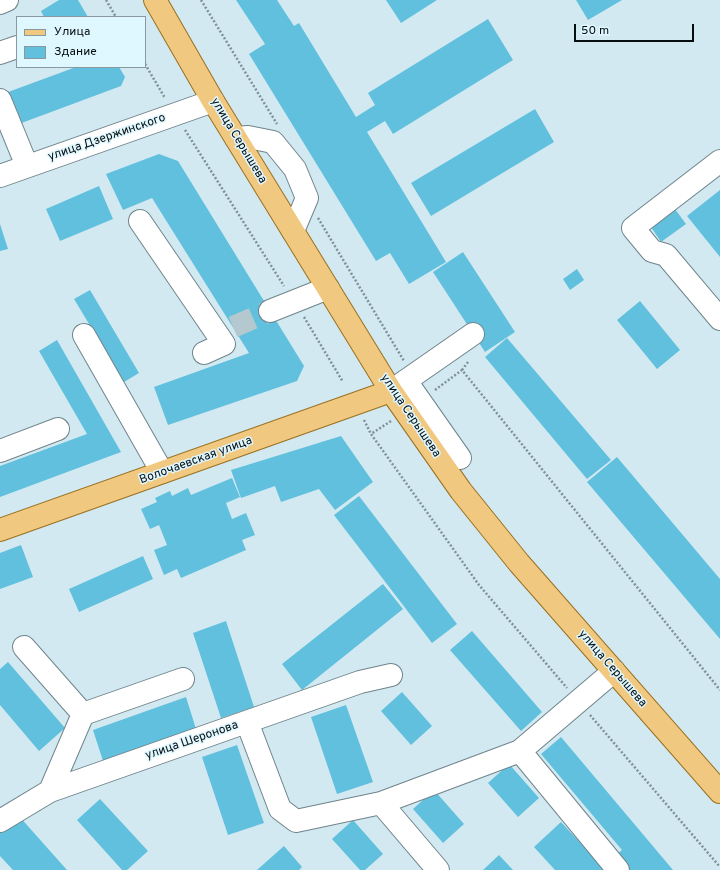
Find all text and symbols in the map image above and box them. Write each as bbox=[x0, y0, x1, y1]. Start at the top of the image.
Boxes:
legend bbox=[16, 16, 146, 68]
scale bar bbox=[576, 16, 696, 42]
text: 50 m bbox=[581, 23, 609, 39]
text: Улица bbox=[54, 24, 90, 40]
text: Здание bbox=[54, 44, 97, 60]
street label: улица Серышева bbox=[207, 96, 269, 186]
street label: улица Дзержинского bbox=[46, 111, 168, 165]
street label: улица Серышева bbox=[377, 372, 443, 460]
street label: Волочаевская улица bbox=[138, 434, 254, 488]
street label: улица Серышева bbox=[575, 628, 649, 710]
street label: улица Шеронова bbox=[144, 718, 240, 764]

